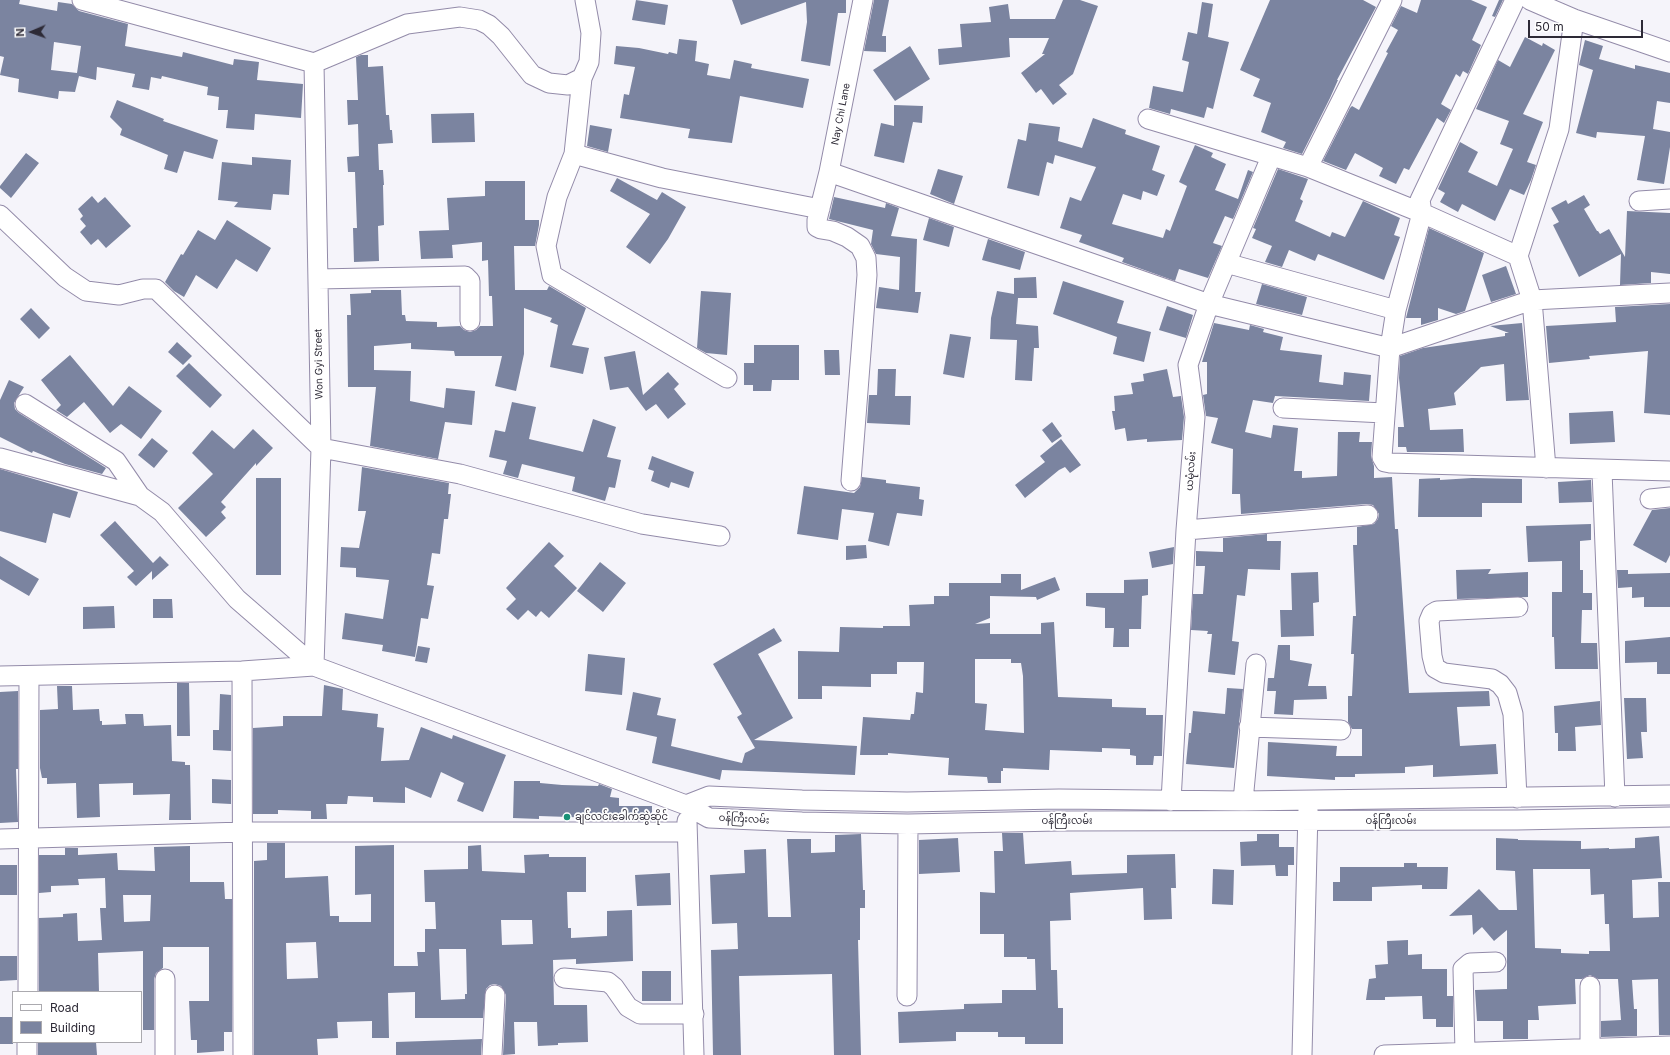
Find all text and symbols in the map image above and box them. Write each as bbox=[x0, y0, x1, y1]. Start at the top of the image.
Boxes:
north arrow bbox=[12, 12, 52, 52]
scale bar bbox=[1530, 12, 1645, 38]
text: 50 m bbox=[1535, 19, 1564, 34]
text: N bbox=[13, 28, 27, 37]
street label: Nay Chi Lane bbox=[829, 82, 853, 146]
street label: Won Gyi Street bbox=[312, 329, 326, 399]
street label: ယမုံလမ်း bbox=[1184, 451, 1198, 491]
place label: ချင်လင်းခေါက်ဆွဲဆိုင် bbox=[575, 811, 668, 823]
marker: ချင်လင်းခေါက်ဆွဲဆိုင် bbox=[562, 812, 572, 822]
street label: ဝန်ကြီးလမ်း bbox=[718, 812, 770, 826]
street label: ဝန်ကြီးလမ်း bbox=[1042, 815, 1092, 827]
street label: ဝန်ကြီးလမ်း bbox=[1366, 815, 1416, 827]
legend bbox=[12, 991, 142, 1043]
text: Road bbox=[50, 1000, 79, 1015]
text: Building bbox=[50, 1020, 95, 1035]

